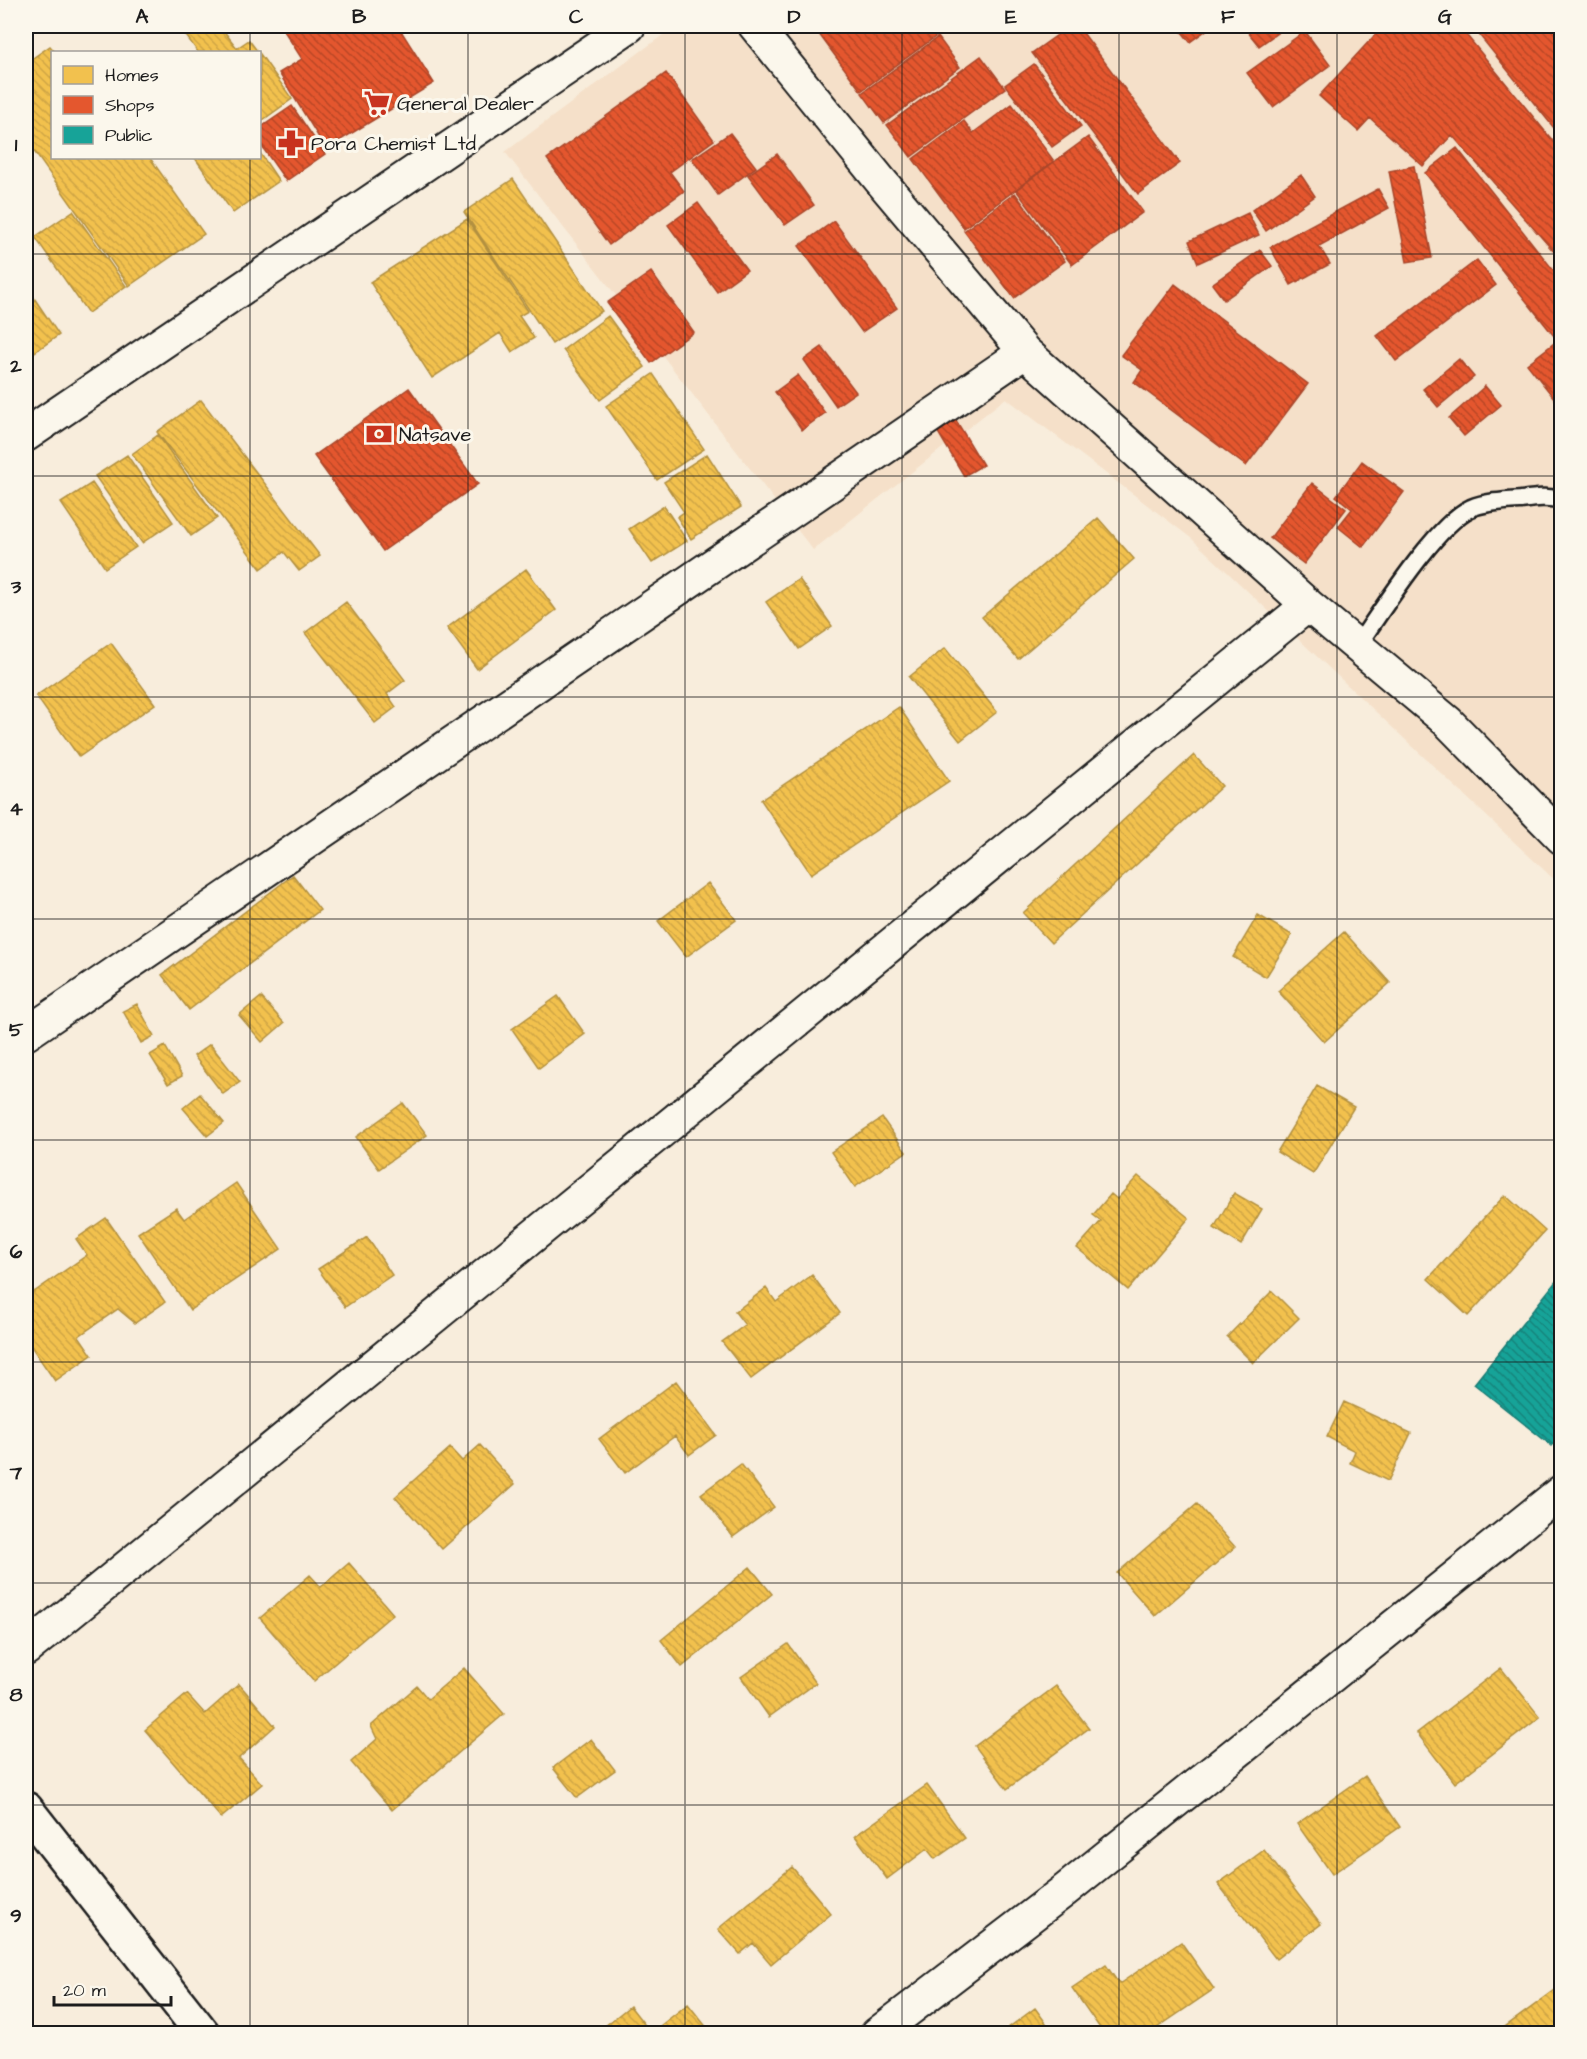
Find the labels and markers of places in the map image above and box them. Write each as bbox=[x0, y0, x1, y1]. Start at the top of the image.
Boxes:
supermarket icon: General Dealer bbox=[362, 88, 392, 118]
place label: General Dealer bbox=[397, 90, 534, 118]
pharmacy icon: Pora Chemist Ltd bbox=[276, 128, 306, 158]
place label: Pora Chemist Ltd bbox=[311, 130, 476, 158]
bank icon: Natsave bbox=[364, 419, 394, 449]
place label: Natsave bbox=[399, 421, 471, 449]

